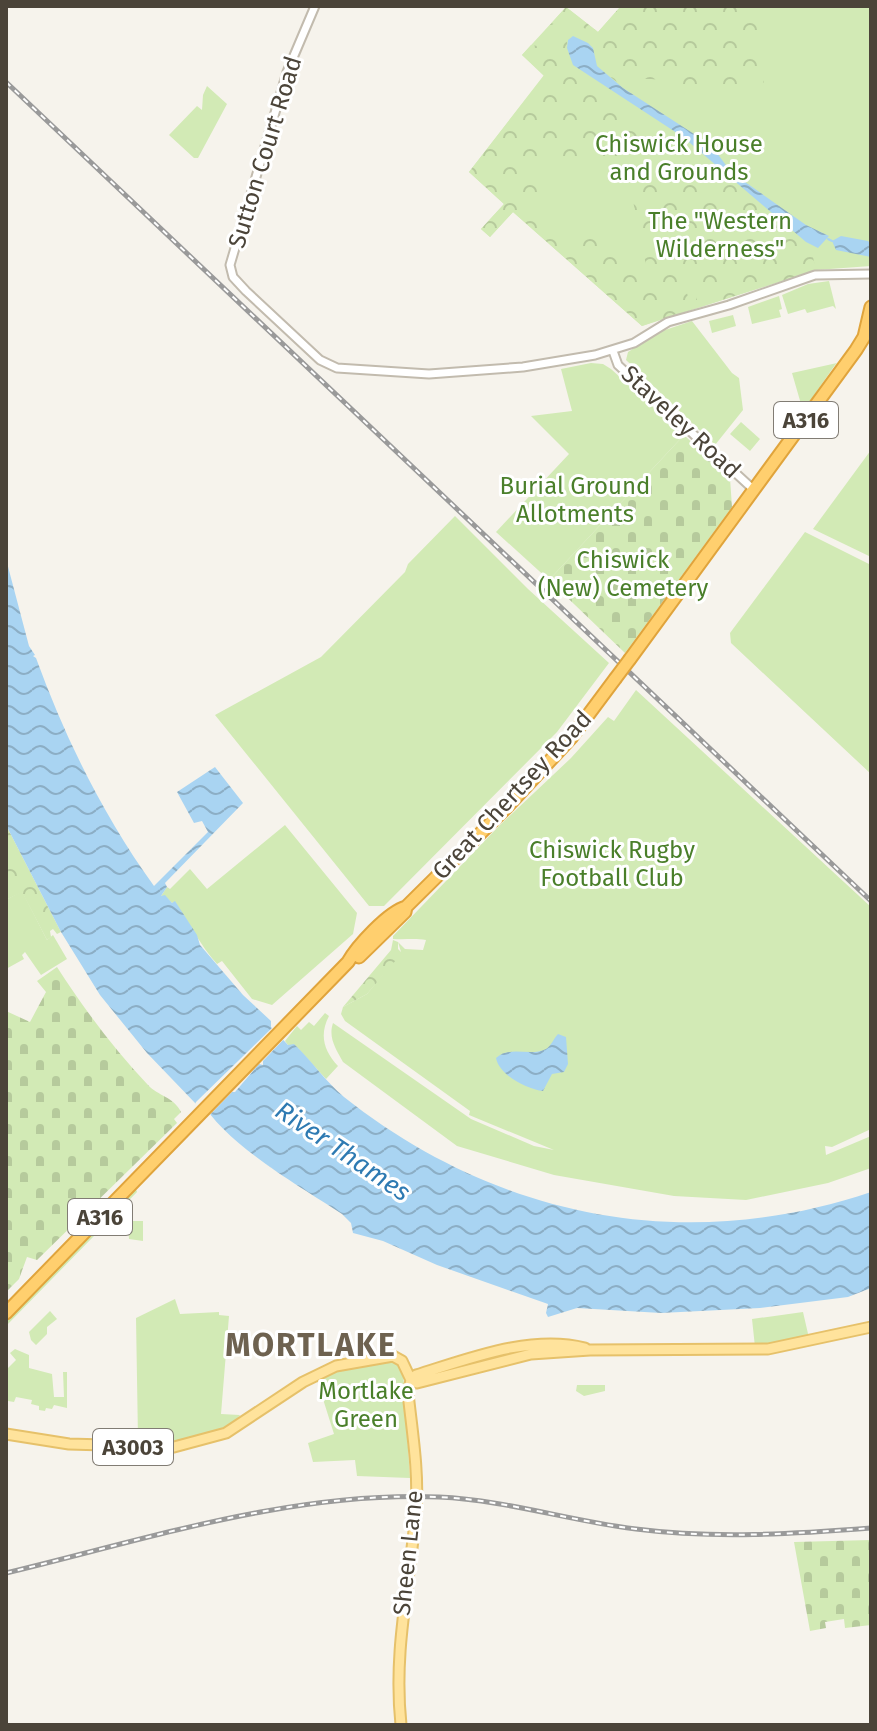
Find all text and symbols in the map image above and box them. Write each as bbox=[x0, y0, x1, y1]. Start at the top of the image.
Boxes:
street label: Sutton Court Road bbox=[223, 53, 307, 251]
park label: Chiswick House and Grounds bbox=[595, 130, 763, 186]
park label: The "Western Wilderness" bbox=[648, 207, 792, 263]
street label: Staveley Road bbox=[616, 360, 746, 484]
road number: A316 bbox=[774, 402, 838, 438]
park label: Burial Ground Allotments bbox=[500, 472, 650, 528]
park label: Chiswick (New) Cemetery bbox=[538, 546, 709, 602]
street label: Great Chertsey Road bbox=[427, 705, 597, 885]
park label: Chiswick Rugby Football Club bbox=[529, 836, 695, 892]
water label: River Thames bbox=[269, 1095, 416, 1208]
road number: A316 bbox=[68, 1199, 132, 1235]
district label: MORTLAKE bbox=[225, 1326, 397, 1364]
park label: Mortlake Green bbox=[318, 1377, 414, 1433]
road number: A3003 bbox=[93, 1429, 173, 1465]
street label: Sheen Lane bbox=[388, 1489, 428, 1617]

